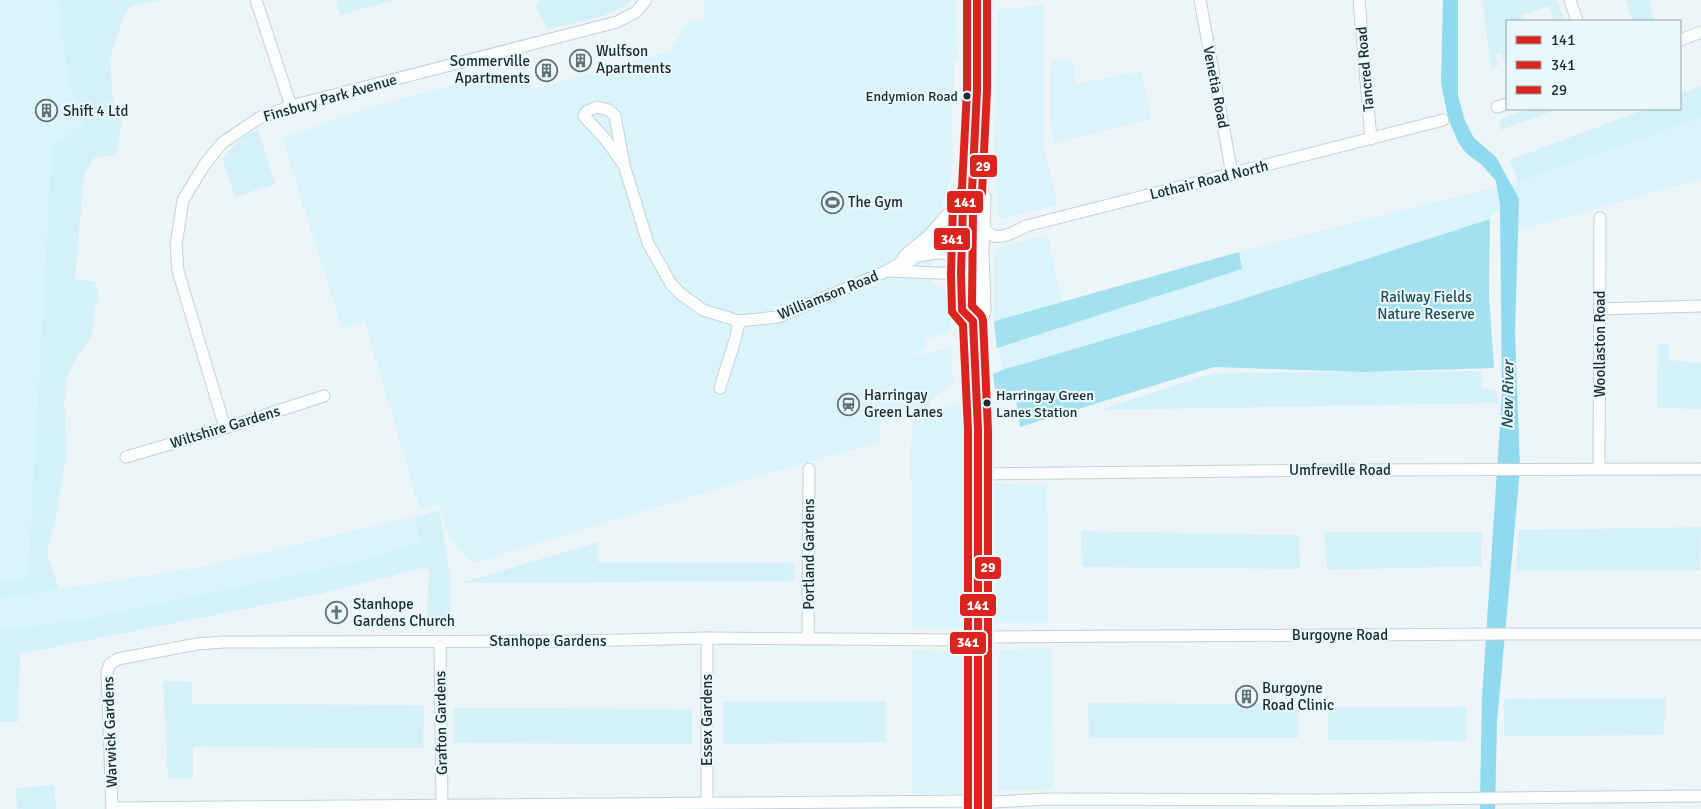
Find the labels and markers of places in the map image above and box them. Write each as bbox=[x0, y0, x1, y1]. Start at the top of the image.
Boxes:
place label: Wulfson Apartments bbox=[596, 42, 672, 77]
building icon: Wulfson Apartments bbox=[568, 48, 592, 72]
place label: Sommerville Apartments bbox=[450, 52, 530, 87]
building icon: Sommerville Apartments bbox=[534, 58, 558, 82]
place label: Endymion Road bbox=[866, 88, 958, 105]
marker: Endymion Road bbox=[962, 91, 972, 101]
building icon: Shift 4 Ltd bbox=[35, 99, 59, 123]
place label: Shift 4 Ltd bbox=[63, 102, 128, 120]
sports icon: The Gym bbox=[820, 190, 844, 214]
place label: The Gym bbox=[848, 193, 903, 211]
place label: Harringay Green Lanes bbox=[864, 386, 943, 421]
place label: Harringay Green Lanes Station bbox=[996, 387, 1094, 421]
station icon: Harringay Green Lanes bbox=[836, 392, 860, 416]
marker: Harringay Green Lanes Station bbox=[982, 398, 992, 408]
place label: Stanhope Gardens Church bbox=[353, 595, 455, 630]
church icon: Stanhope Gardens Church bbox=[325, 601, 349, 625]
place label: Burgoyne Road Clinic bbox=[1262, 679, 1334, 714]
building icon: Burgoyne Road Clinic bbox=[1234, 685, 1258, 709]

